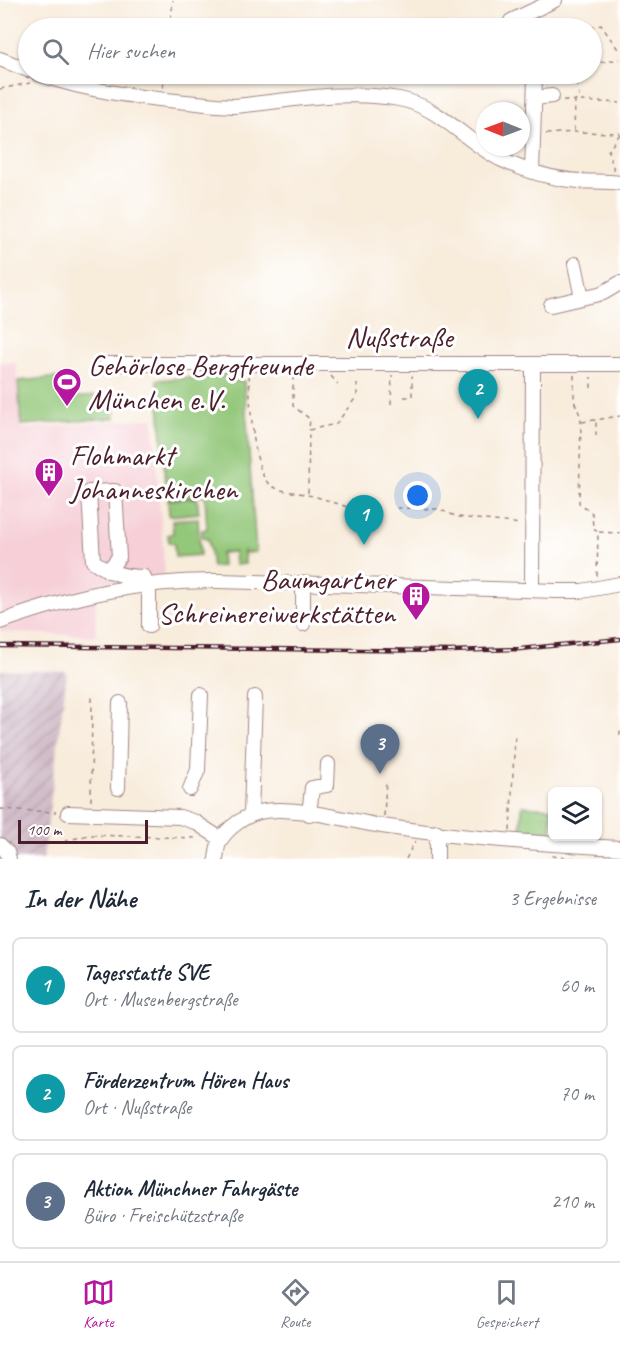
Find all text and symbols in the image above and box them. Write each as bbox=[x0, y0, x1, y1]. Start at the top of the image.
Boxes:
search box bbox=[18, 18, 602, 84]
icon: search bbox=[39, 35, 72, 68]
text: Hier suchen bbox=[87, 37, 175, 65]
north arrow bbox=[476, 102, 530, 156]
street label: Nußstraße bbox=[346, 318, 455, 356]
place label: Gehörlose Bergfreunde München e.V. bbox=[88, 346, 315, 418]
sports icon: Gehörlose Bergfreunde München e.V. bbox=[51, 366, 83, 408]
pin: 2 bbox=[458, 370, 498, 419]
place label: Flohmarkt Johanneskirchen bbox=[68, 436, 239, 508]
building icon: Flohmarkt Johanneskirchen bbox=[33, 456, 65, 498]
your location bbox=[403, 481, 432, 510]
pin: 1 bbox=[344, 496, 384, 545]
place label: Baumgartner Schreinereiwerkstätten bbox=[158, 560, 397, 632]
building icon: Baumgartner Schreinereiwerkstätten bbox=[400, 580, 432, 622]
pin: 3 bbox=[360, 724, 400, 774]
map controls bbox=[548, 787, 602, 841]
button: layers bbox=[548, 787, 602, 841]
scale bar bbox=[18, 817, 148, 844]
text: 100 m bbox=[27, 820, 61, 840]
text: In der Nähe bbox=[24, 882, 136, 915]
text: 3 Ergebnisse bbox=[509, 886, 596, 911]
text: Tagesstatte SVE bbox=[83, 959, 209, 987]
text: 1 bbox=[41, 973, 50, 998]
text: 60 m bbox=[560, 973, 594, 998]
text: Ort · Musenbergstraße bbox=[83, 987, 237, 1012]
text: Förderzentrum Hören Haus bbox=[83, 1067, 288, 1095]
text: 2 bbox=[41, 1081, 50, 1106]
text: 70 m bbox=[560, 1081, 594, 1106]
text: Ort · Nußstraße bbox=[83, 1095, 191, 1120]
text: Aktion Münchner Fahrgäste bbox=[83, 1175, 297, 1203]
text: 3 bbox=[41, 1189, 50, 1214]
text: 210 m bbox=[551, 1189, 594, 1214]
text: Büro · Freischützstraße bbox=[83, 1203, 243, 1228]
tab: Karte bbox=[82, 1276, 115, 1332]
tab: Route bbox=[279, 1276, 312, 1332]
tab: Gespeichert bbox=[476, 1276, 538, 1332]

